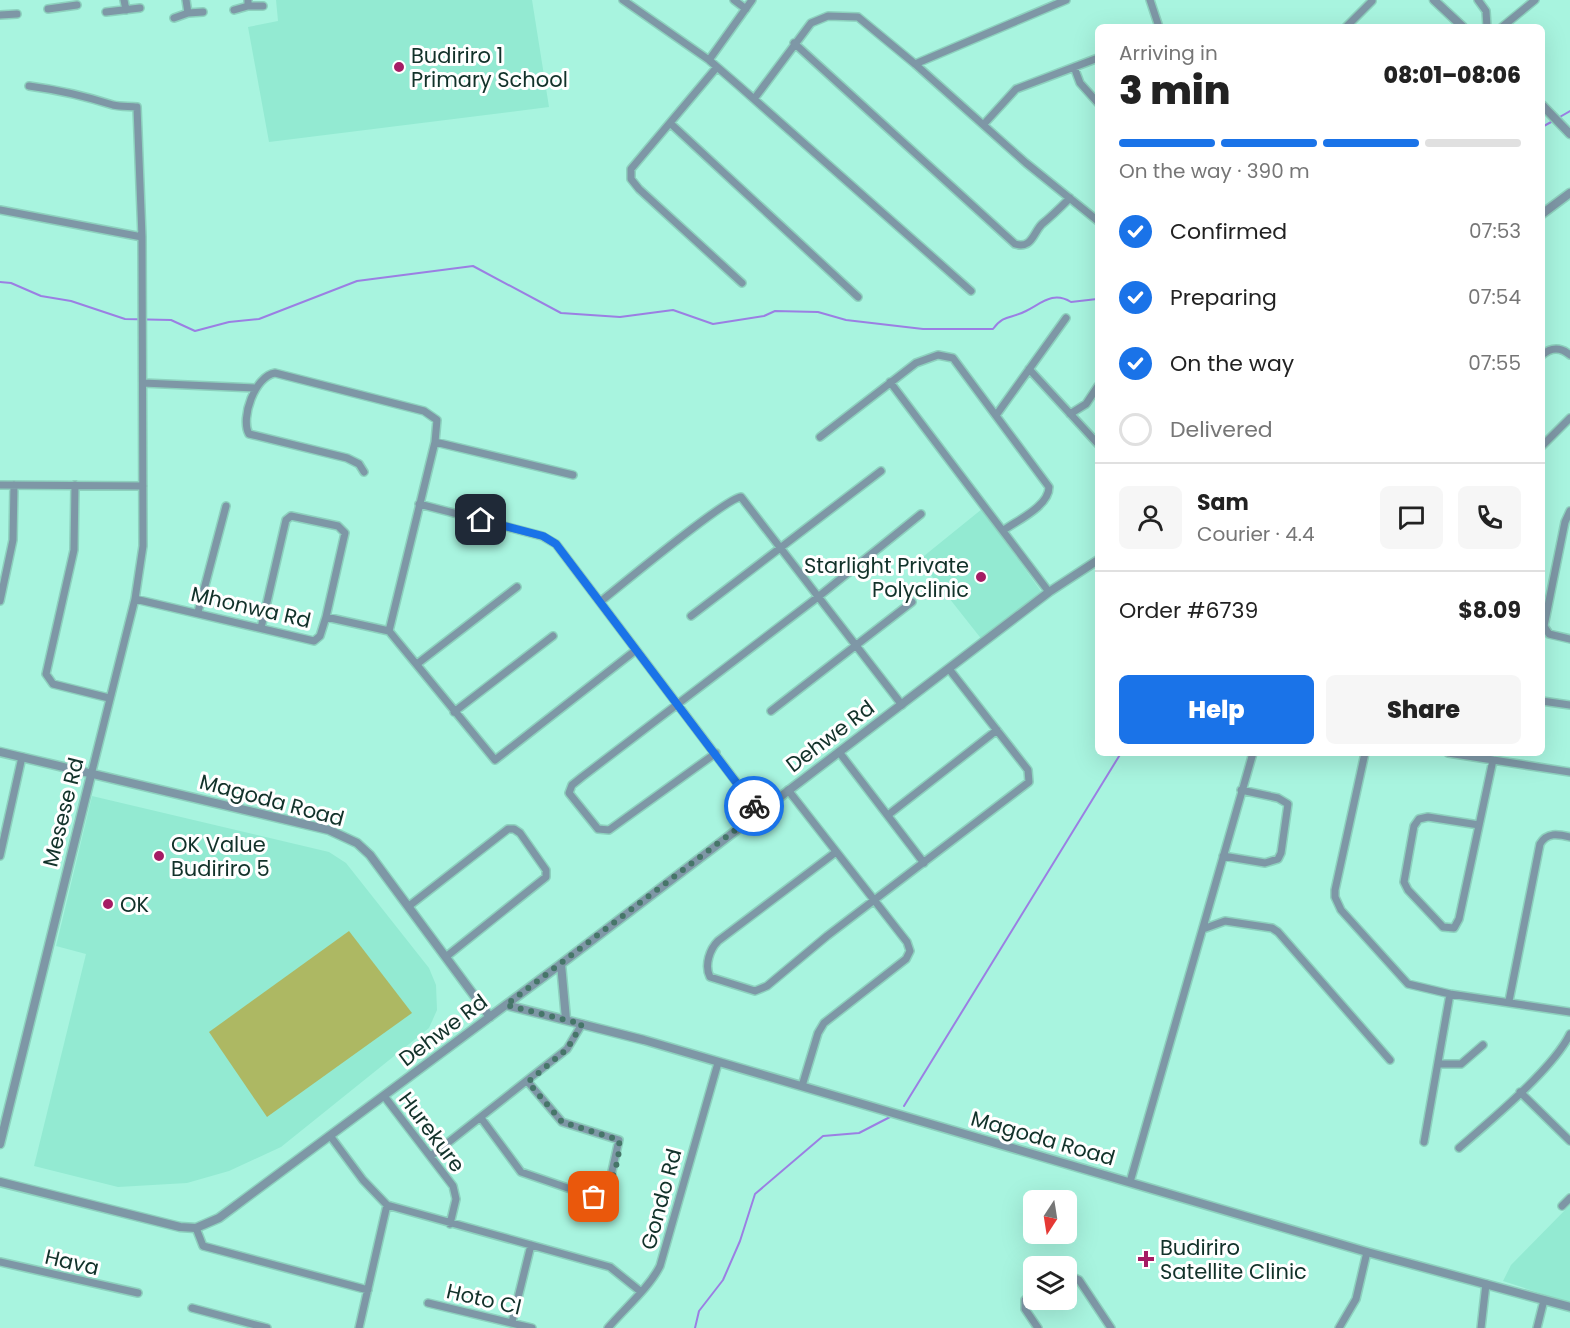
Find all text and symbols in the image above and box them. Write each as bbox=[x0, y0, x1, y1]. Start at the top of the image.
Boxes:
text: Arriving in bbox=[1119, 39, 1218, 67]
place label: Budiriro 1 Primary School bbox=[411, 41, 568, 94]
marker: Budiriro 1 Primary School bbox=[392, 60, 406, 74]
text: 08:01–08:06 bbox=[1384, 60, 1521, 91]
text: 3 min bbox=[1119, 63, 1231, 118]
text: On the way · 390 m bbox=[1119, 157, 1310, 185]
icon: check bbox=[1119, 215, 1152, 248]
text: Confirmed bbox=[1170, 216, 1287, 247]
text: 07:53 bbox=[1469, 217, 1521, 245]
icon: check bbox=[1119, 281, 1152, 314]
text: Preparing bbox=[1170, 282, 1277, 313]
text: 07:54 bbox=[1468, 283, 1521, 311]
icon: check bbox=[1119, 347, 1152, 380]
text: On the way bbox=[1170, 348, 1294, 379]
text: 07:55 bbox=[1468, 349, 1521, 377]
text: Delivered bbox=[1170, 414, 1273, 445]
button: person bbox=[1119, 486, 1182, 549]
button: chat bbox=[1380, 486, 1443, 549]
button: phone bbox=[1458, 486, 1521, 549]
text: Sam bbox=[1197, 487, 1249, 518]
pin bbox=[455, 494, 506, 545]
icon: home bbox=[464, 503, 497, 536]
text: Courier · 4.4 bbox=[1197, 520, 1315, 548]
place label: Starlight Private Polyclinic bbox=[804, 551, 969, 604]
marker: Starlight Private Polyclinic bbox=[974, 570, 988, 584]
street label: Mhonwa Rd bbox=[188, 579, 314, 635]
text: Order #6739 bbox=[1119, 595, 1258, 626]
text: $8.09 bbox=[1458, 595, 1521, 626]
button: Help bbox=[1119, 675, 1314, 744]
button: Share bbox=[1326, 675, 1521, 744]
street label: Dehwe Rd bbox=[780, 693, 880, 779]
street label: Mesese Rd bbox=[35, 754, 91, 870]
street label: Magoda Road bbox=[197, 767, 347, 833]
courier bbox=[724, 776, 784, 836]
icon: bike bbox=[738, 790, 771, 823]
place label: OK Value Budiriro 5 bbox=[171, 830, 270, 883]
marker: OK Value Budiriro 5 bbox=[152, 849, 166, 863]
place label: OK bbox=[120, 890, 150, 919]
marker: OK bbox=[101, 897, 115, 911]
street label: Dehwe Rd bbox=[393, 987, 493, 1073]
street label: Hurekure bbox=[392, 1086, 472, 1178]
street label: Magoda Road bbox=[968, 1104, 1118, 1172]
street label: Gondo Rd bbox=[634, 1145, 688, 1253]
pin bbox=[568, 1171, 619, 1222]
icon: bag bbox=[577, 1180, 610, 1213]
north arrow bbox=[1023, 1190, 1077, 1244]
map controls bbox=[1023, 1190, 1077, 1310]
place label: Budiriro Satellite Clinic bbox=[1160, 1233, 1307, 1286]
street label: Hava bbox=[42, 1242, 102, 1282]
marker: Budiriro Satellite Clinic bbox=[1137, 1250, 1155, 1268]
button: layers bbox=[1023, 1256, 1077, 1310]
street label: Hoto Cl bbox=[444, 1276, 524, 1322]

